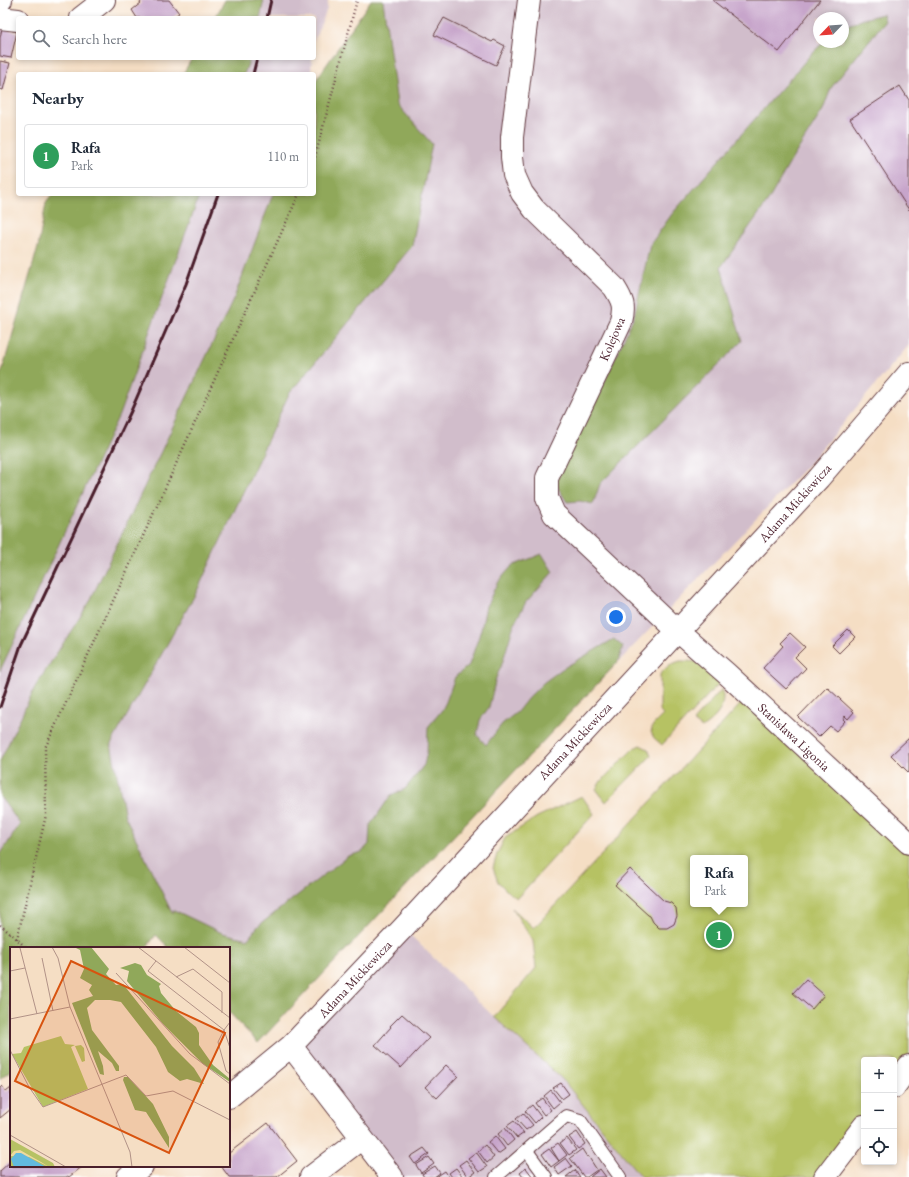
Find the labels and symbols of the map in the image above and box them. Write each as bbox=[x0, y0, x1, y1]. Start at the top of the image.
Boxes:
north arrow bbox=[813, 12, 849, 48]
street label: Kolejowa bbox=[595, 314, 629, 364]
street label: Adama Mickiewicza bbox=[754, 459, 835, 547]
your location bbox=[606, 607, 626, 627]
street label: Adama Mickiewicza bbox=[534, 698, 616, 784]
street label: Stanisława Ligonia bbox=[754, 699, 834, 775]
pin: 1 bbox=[706, 920, 732, 950]
street label: Adama Mickiewicza bbox=[314, 936, 396, 1022]
inset map bbox=[10, 947, 230, 1167]

